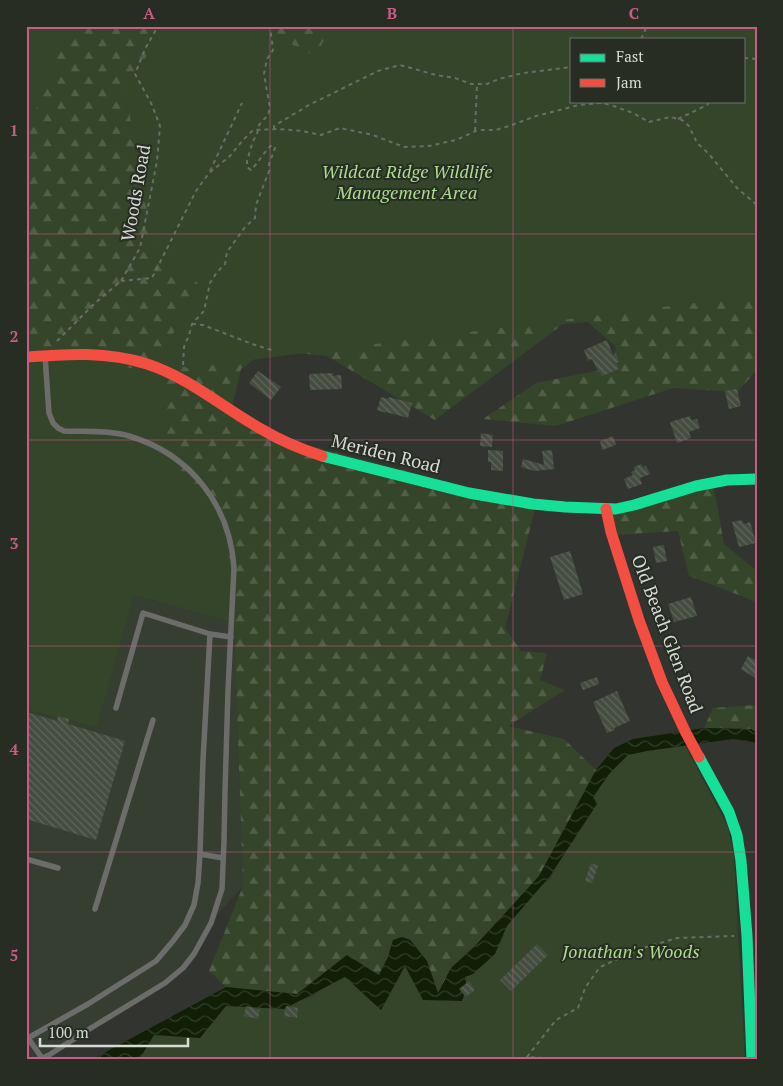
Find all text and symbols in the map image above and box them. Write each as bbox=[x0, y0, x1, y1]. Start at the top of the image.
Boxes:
text: A bbox=[143, 2, 155, 24]
text: B bbox=[387, 2, 397, 24]
text: C bbox=[629, 2, 639, 24]
legend bbox=[570, 38, 746, 102]
text: Fast bbox=[616, 46, 644, 66]
text: Jam bbox=[616, 72, 642, 92]
text: 1 bbox=[9, 119, 19, 141]
street label: Woods Road bbox=[115, 143, 155, 243]
park label: Wildcat Ridge Wildlife Management Area bbox=[322, 159, 492, 204]
text: 2 bbox=[9, 325, 19, 347]
street label: Meriden Road bbox=[329, 428, 443, 478]
text: 3 bbox=[9, 532, 19, 554]
street label: Old Beach Glen Road bbox=[627, 551, 709, 716]
text: 4 bbox=[9, 738, 19, 760]
park label: Jonathan's Woods bbox=[561, 939, 700, 963]
text: 5 bbox=[9, 944, 19, 966]
scale bar bbox=[40, 1016, 188, 1048]
text: 100 m bbox=[48, 1022, 89, 1042]

